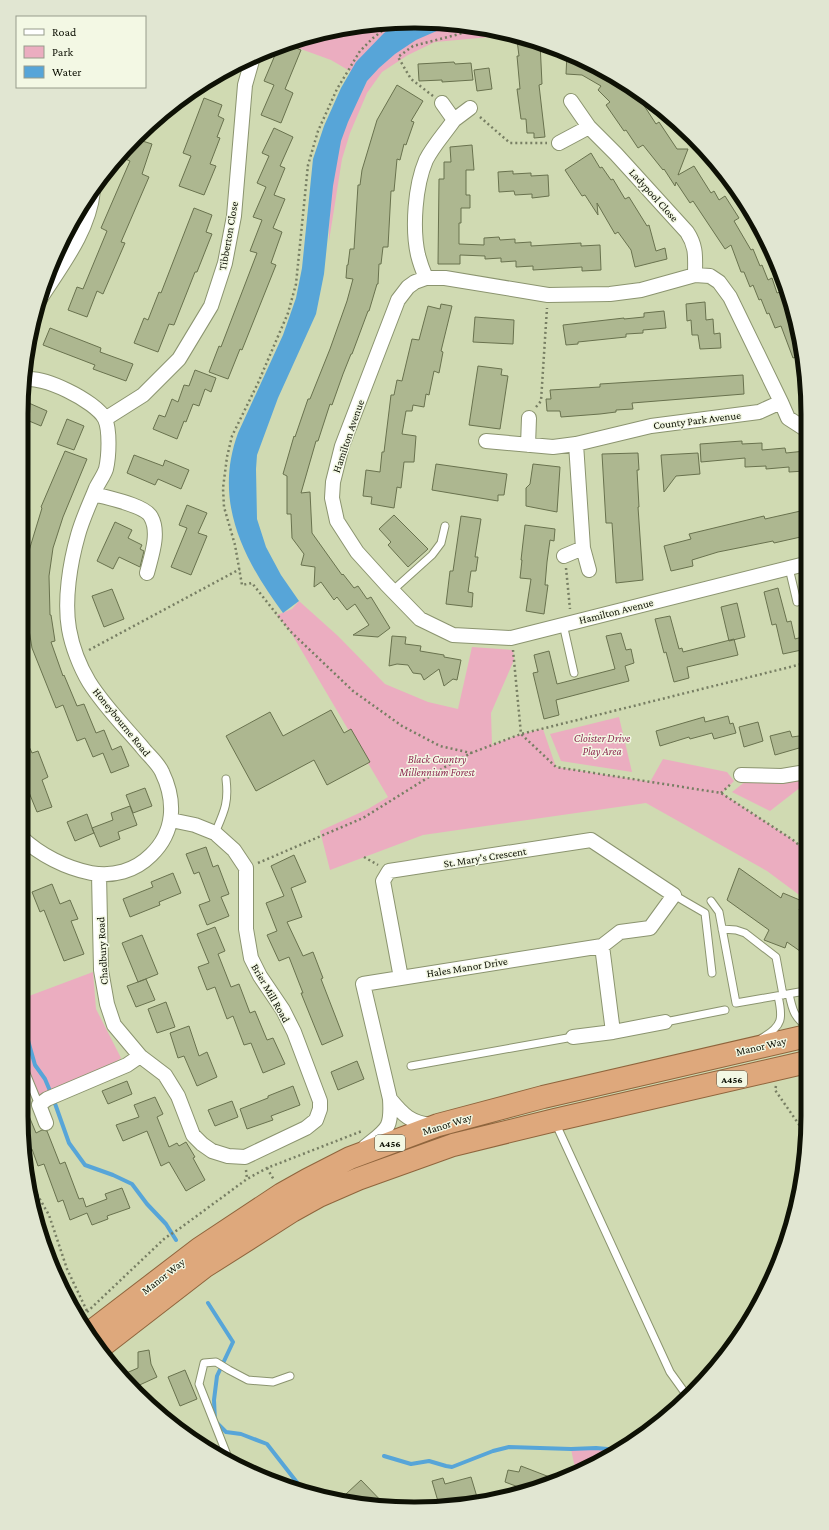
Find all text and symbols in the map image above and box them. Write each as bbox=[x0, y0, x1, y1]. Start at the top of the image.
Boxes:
legend bbox=[16, 16, 146, 88]
text: Road bbox=[52, 25, 77, 39]
text: Park bbox=[52, 45, 74, 59]
text: Water bbox=[52, 65, 82, 79]
street label: Ladypool Close bbox=[626, 166, 681, 225]
street label: Tibberton Close bbox=[216, 200, 240, 271]
street label: Hamilton Avenue bbox=[330, 398, 366, 474]
street label: County Park Avenue bbox=[652, 409, 742, 432]
street label: Hamilton Avenue bbox=[578, 596, 655, 626]
street label: Honeybourne Road bbox=[90, 685, 153, 759]
park label: Cloister Drive Play Area bbox=[574, 732, 631, 758]
park label: Black Country Millennium Forest bbox=[398, 753, 476, 778]
street label: St. Mary's Crescent bbox=[443, 844, 528, 870]
street label: Chadbury Road bbox=[94, 916, 111, 985]
street label: Hales Manor Drive bbox=[426, 955, 509, 979]
street label: Brier Mill Road bbox=[249, 962, 293, 1025]
street label: Manor Way bbox=[735, 1034, 788, 1059]
road number: A456 bbox=[717, 1071, 747, 1087]
street label: Manor Way bbox=[421, 1110, 474, 1138]
road number: A456 bbox=[375, 1135, 405, 1151]
street label: Manor Way bbox=[139, 1255, 188, 1297]

